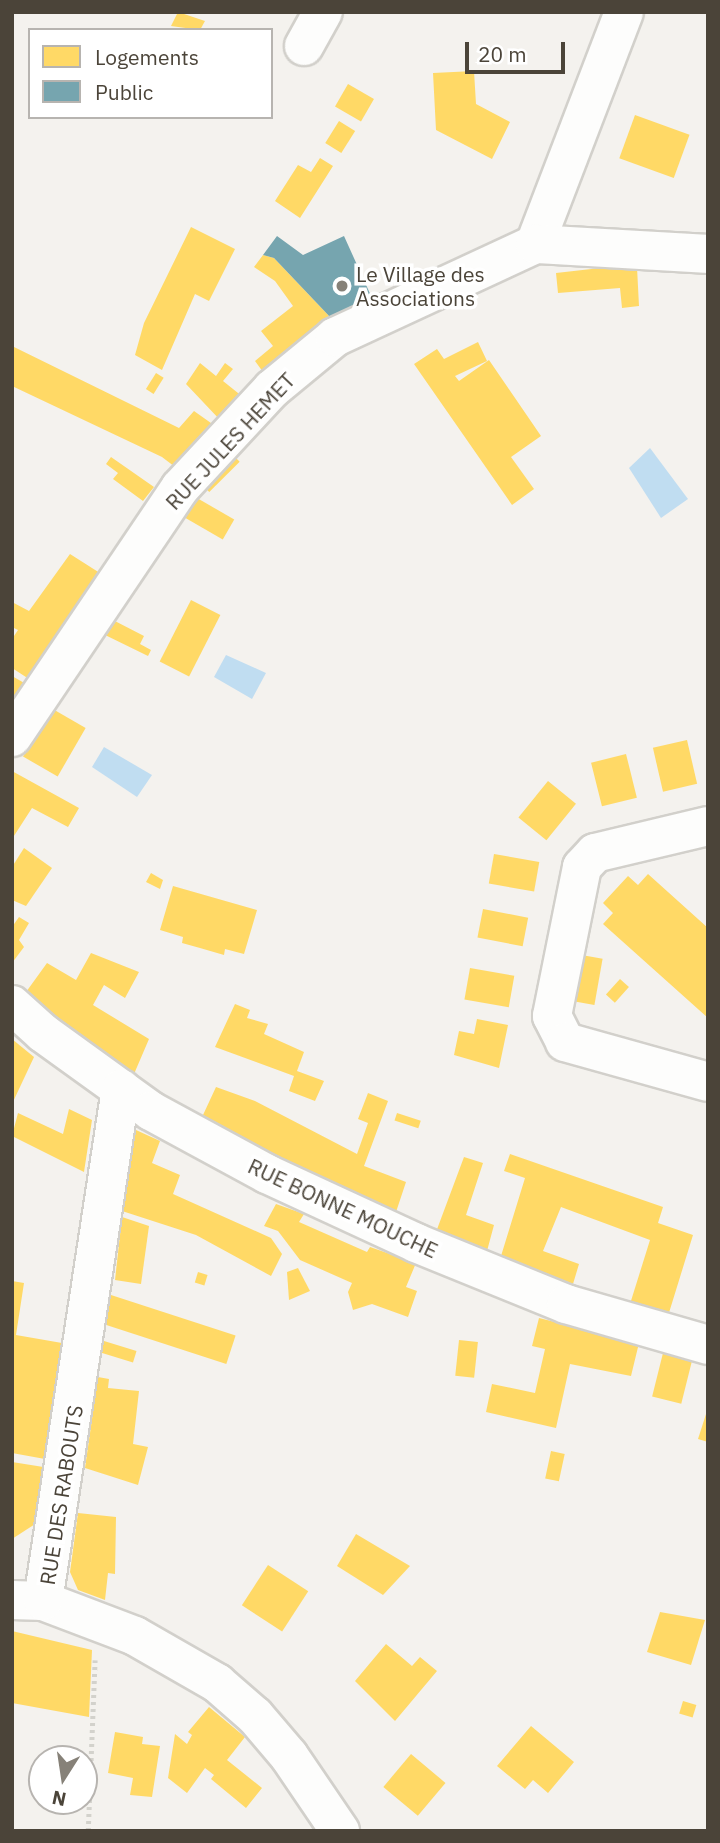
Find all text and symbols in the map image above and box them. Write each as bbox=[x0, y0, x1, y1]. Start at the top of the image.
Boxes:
legend bbox=[28, 28, 273, 119]
scale bar bbox=[468, 28, 568, 72]
text: 20 m bbox=[478, 40, 527, 68]
text: Logements bbox=[95, 43, 199, 71]
text: Public bbox=[95, 78, 153, 106]
place label: Le Village des Associations bbox=[356, 261, 485, 311]
marker: Le Village des Associations bbox=[334, 278, 350, 294]
street label: RUE JULES HEMET bbox=[160, 367, 300, 515]
street label: RUE BONNE MOUCHE bbox=[244, 1153, 442, 1263]
street label: RUE DES RABOUTS bbox=[34, 1403, 88, 1587]
north arrow bbox=[28, 1745, 98, 1815]
text: N bbox=[50, 1785, 68, 1812]

